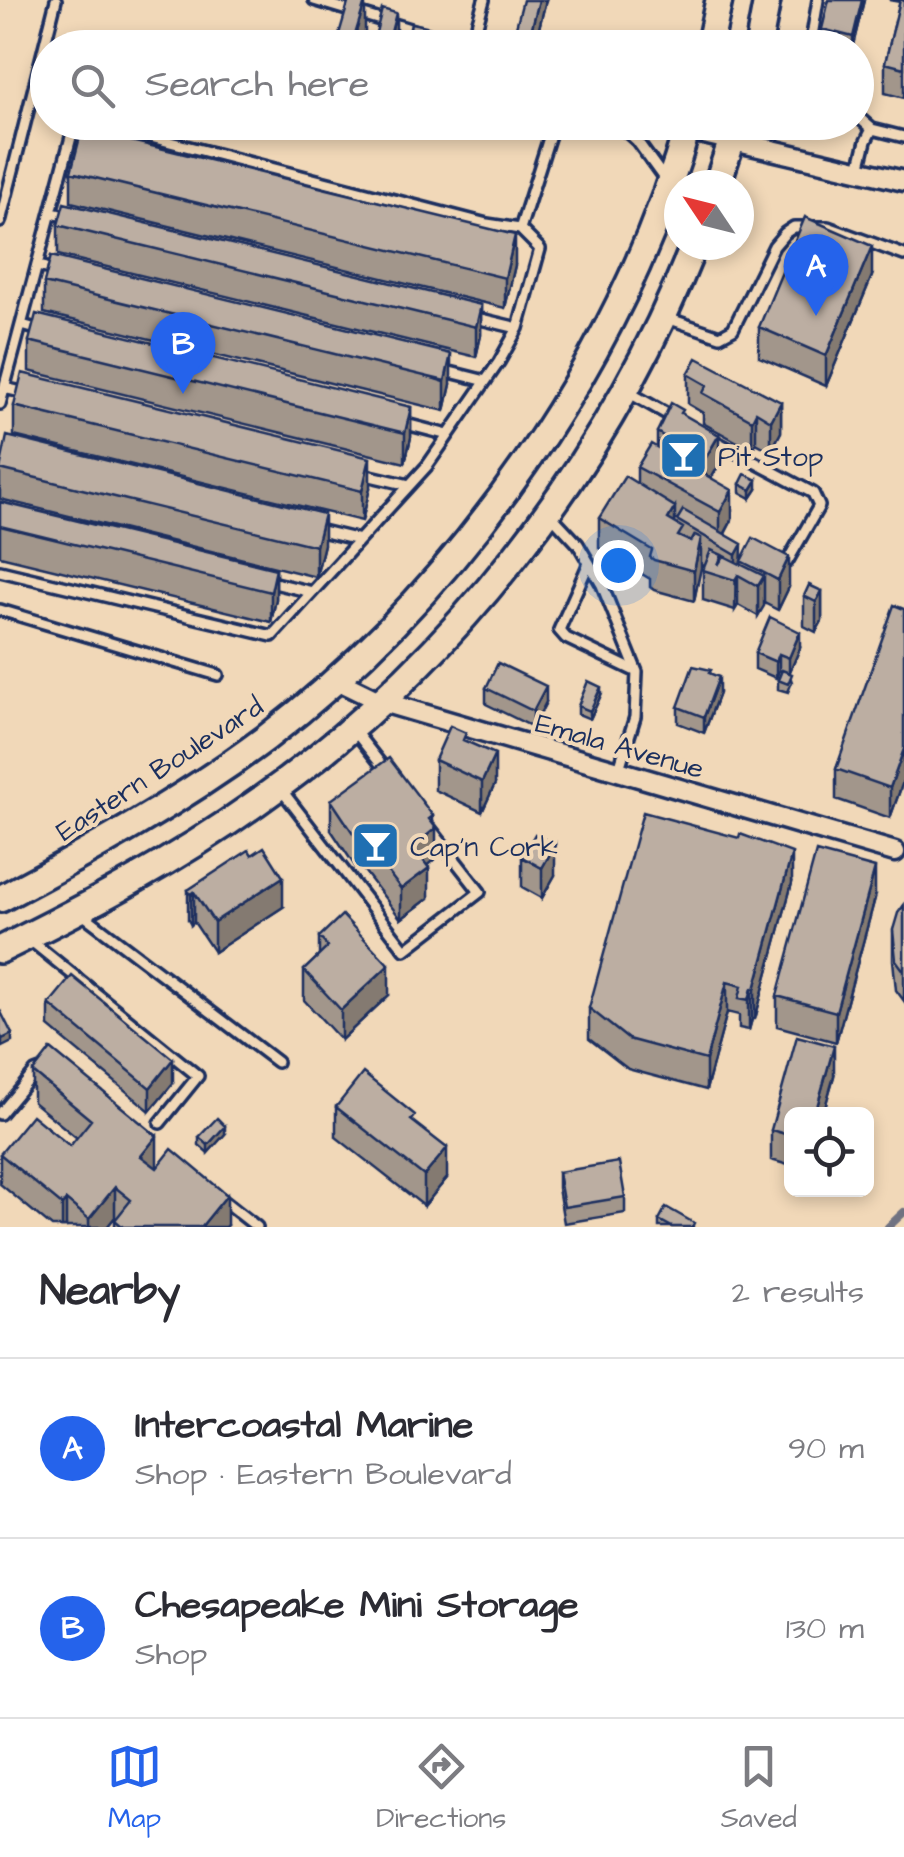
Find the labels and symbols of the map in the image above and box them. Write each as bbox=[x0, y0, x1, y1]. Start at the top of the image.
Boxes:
north arrow bbox=[664, 170, 754, 260]
pin: A bbox=[784, 234, 848, 316]
pin: B bbox=[150, 312, 216, 394]
bar icon: Pit Stop bbox=[657, 430, 709, 482]
place label: Pit Stop bbox=[718, 438, 823, 477]
your location bbox=[593, 540, 644, 591]
street label: Eastern Boulevard bbox=[49, 688, 271, 851]
street label: Emala Avenue bbox=[531, 704, 708, 789]
bar icon: Cap'n Cork bbox=[349, 820, 401, 872]
place label: Cap'n Cork bbox=[410, 828, 558, 867]

